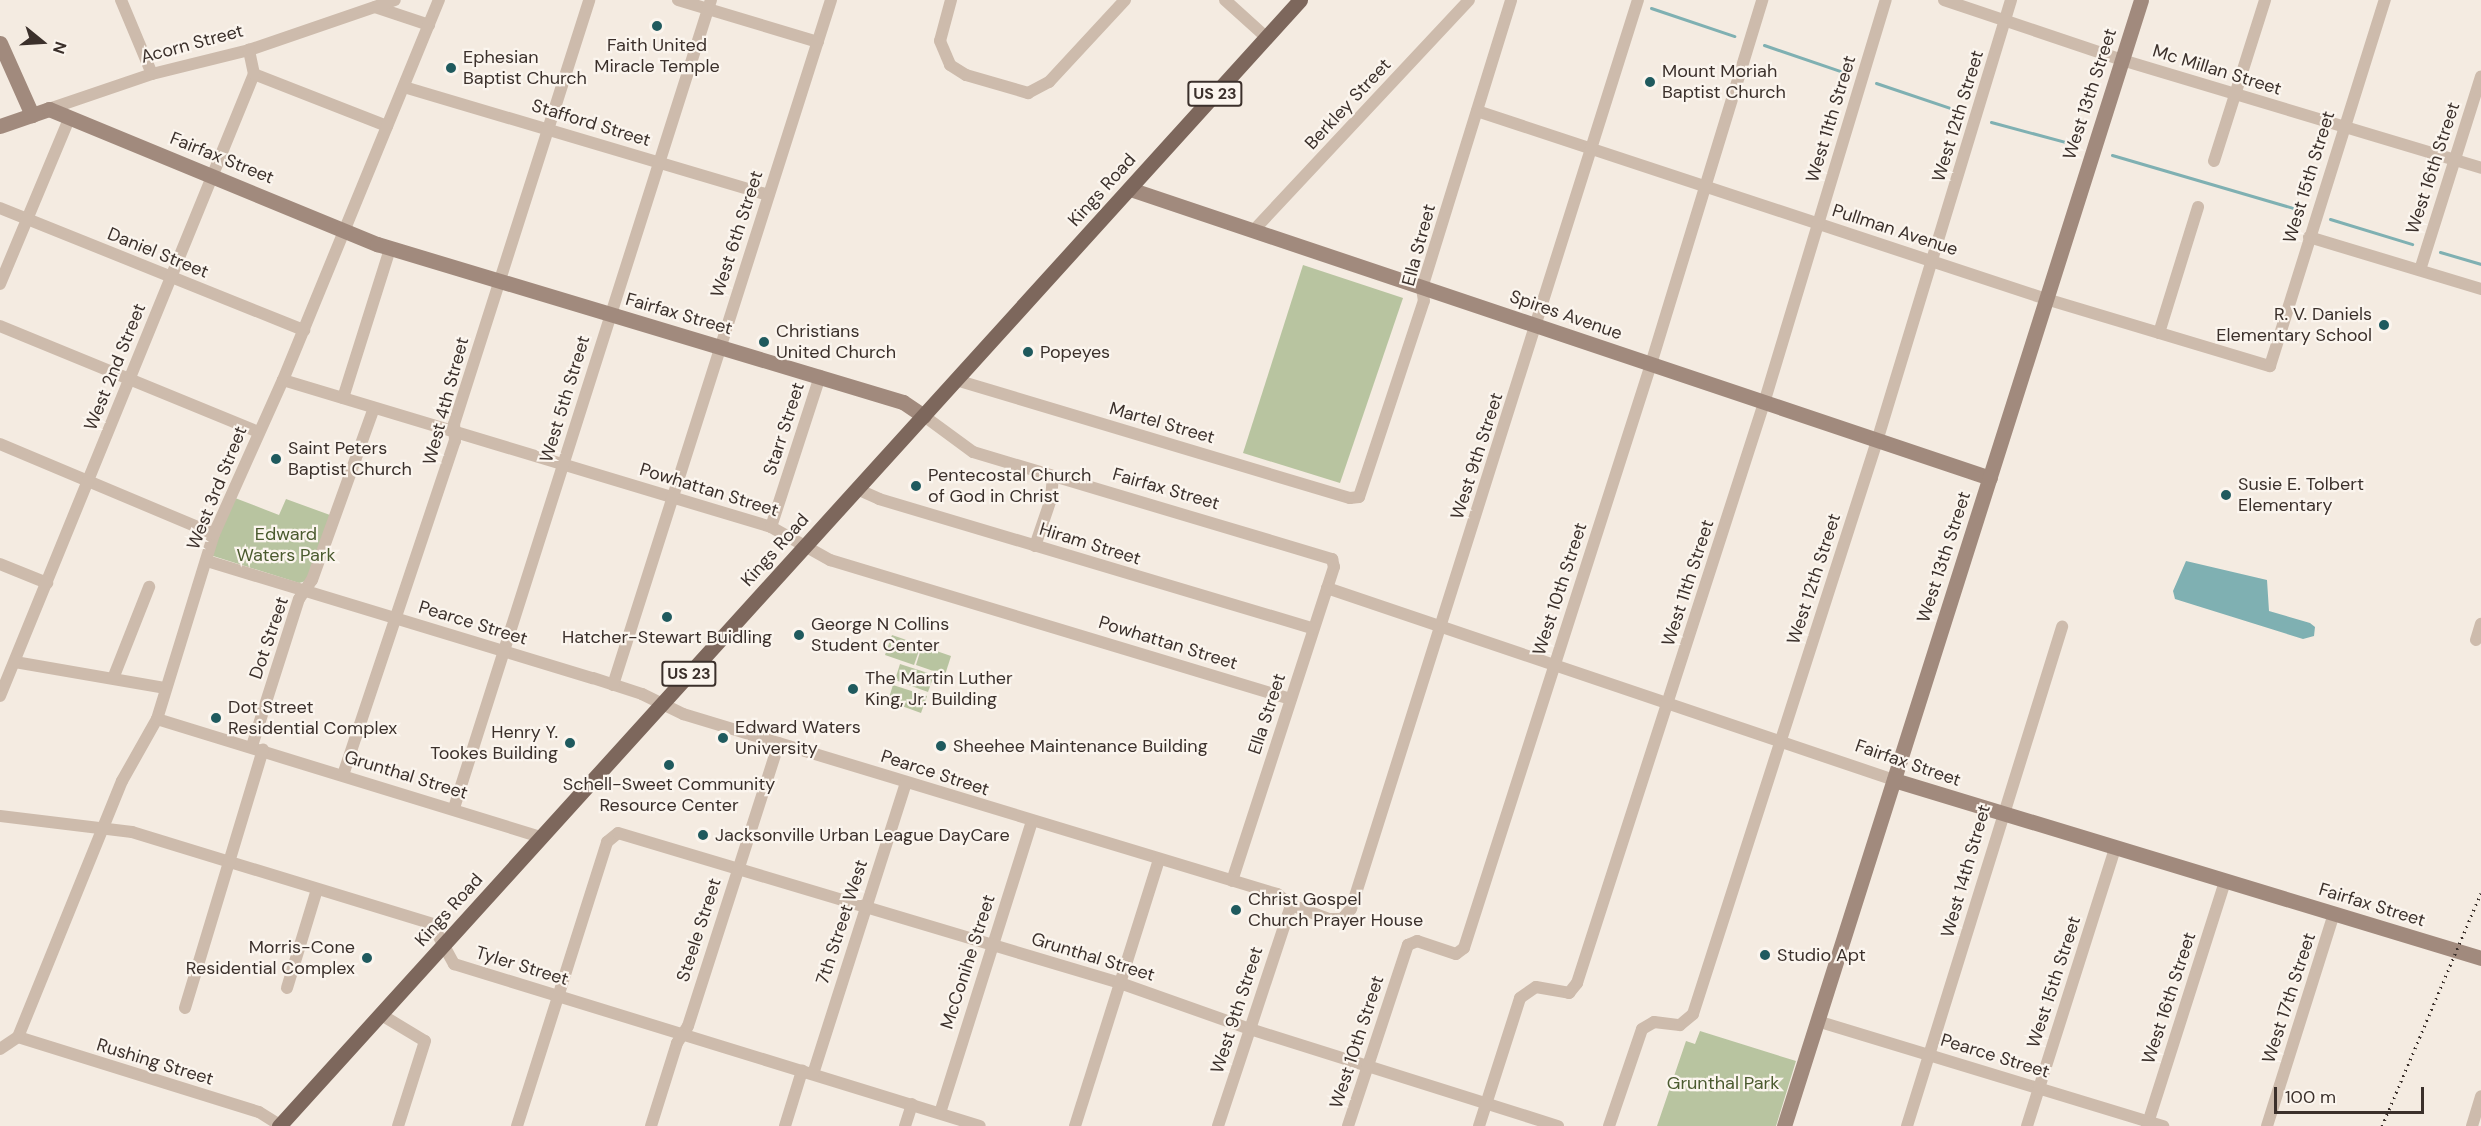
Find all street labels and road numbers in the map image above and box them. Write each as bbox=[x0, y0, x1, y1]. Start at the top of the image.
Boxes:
street label: Acorn Street bbox=[138, 20, 246, 68]
street label: West 13th Street bbox=[2059, 26, 2121, 162]
street label: Mc Millan Street bbox=[2150, 40, 2284, 100]
street label: West 12th Street bbox=[1928, 48, 1988, 184]
street label: West 11th Street bbox=[1801, 53, 1861, 185]
street label: Berkley Street bbox=[1300, 54, 1396, 154]
road number: US 23 bbox=[1186, 81, 1244, 107]
street label: Stafford Street bbox=[529, 95, 653, 151]
street label: West 16th Street bbox=[2402, 99, 2464, 237]
street label: West 15th Street bbox=[2279, 108, 2339, 246]
street label: Fairfax Street bbox=[167, 127, 277, 189]
street label: Kings Road bbox=[1064, 149, 1140, 231]
street label: West 6th Street bbox=[706, 168, 768, 300]
street label: Pullman Avenue bbox=[1829, 200, 1961, 260]
street label: Ella Street bbox=[1398, 202, 1440, 288]
street label: Daniel Street bbox=[104, 223, 212, 283]
street label: Spires Avenue bbox=[1507, 286, 1625, 344]
street label: Fairfax Street bbox=[623, 288, 735, 340]
street label: West 2nd Street bbox=[80, 300, 150, 434]
street label: West 5th Street bbox=[535, 333, 595, 465]
street label: West 4th Street bbox=[419, 335, 473, 467]
street label: Starr Street bbox=[759, 380, 809, 478]
street label: West 9th Street bbox=[1446, 390, 1508, 522]
street label: Martel Street bbox=[1107, 398, 1217, 448]
street label: West 3rd Street bbox=[182, 423, 252, 553]
street label: Powhattan Street bbox=[637, 459, 781, 521]
street label: Fairfax Street bbox=[1110, 463, 1222, 515]
street label: West 13th Street bbox=[1913, 489, 1975, 625]
street label: Kings Road bbox=[737, 509, 813, 591]
street label: West 12th Street bbox=[1783, 511, 1845, 647]
street label: West 11th Street bbox=[1657, 517, 1719, 649]
street label: Hiram Street bbox=[1037, 518, 1143, 570]
street label: West 10th Street bbox=[1528, 520, 1592, 658]
street label: Dot Street bbox=[245, 594, 293, 682]
street label: Pearce Street bbox=[416, 596, 530, 650]
street label: Powhattan Street bbox=[1096, 612, 1240, 674]
road number: US 23 bbox=[660, 661, 718, 687]
street label: Ella Street bbox=[1244, 671, 1290, 757]
street label: Fairfax Street bbox=[1852, 735, 1964, 791]
street label: Pearce Street bbox=[878, 745, 992, 801]
street label: Grunthal Street bbox=[342, 746, 470, 804]
street label: West 14th Street bbox=[1937, 802, 1995, 940]
street label: 7th Street West bbox=[812, 857, 872, 987]
street label: Kings Road bbox=[411, 869, 487, 951]
street label: Steele Street bbox=[672, 875, 726, 985]
street label: Fairfax Street bbox=[2316, 879, 2428, 931]
street label: McConihe Street bbox=[936, 892, 1000, 1032]
street label: West 15th Street bbox=[2023, 914, 2085, 1050]
street label: Grunthal Street bbox=[1029, 928, 1157, 986]
street label: West 16th Street bbox=[2138, 929, 2200, 1067]
street label: West 17th Street bbox=[2258, 930, 2320, 1066]
street label: Tyler Street bbox=[473, 942, 571, 990]
street label: West 9th Street bbox=[1206, 944, 1268, 1076]
street label: West 10th Street bbox=[1325, 973, 1389, 1111]
street label: Pearce Street bbox=[1938, 1029, 2052, 1083]
street label: Rushing Street bbox=[94, 1034, 216, 1090]

